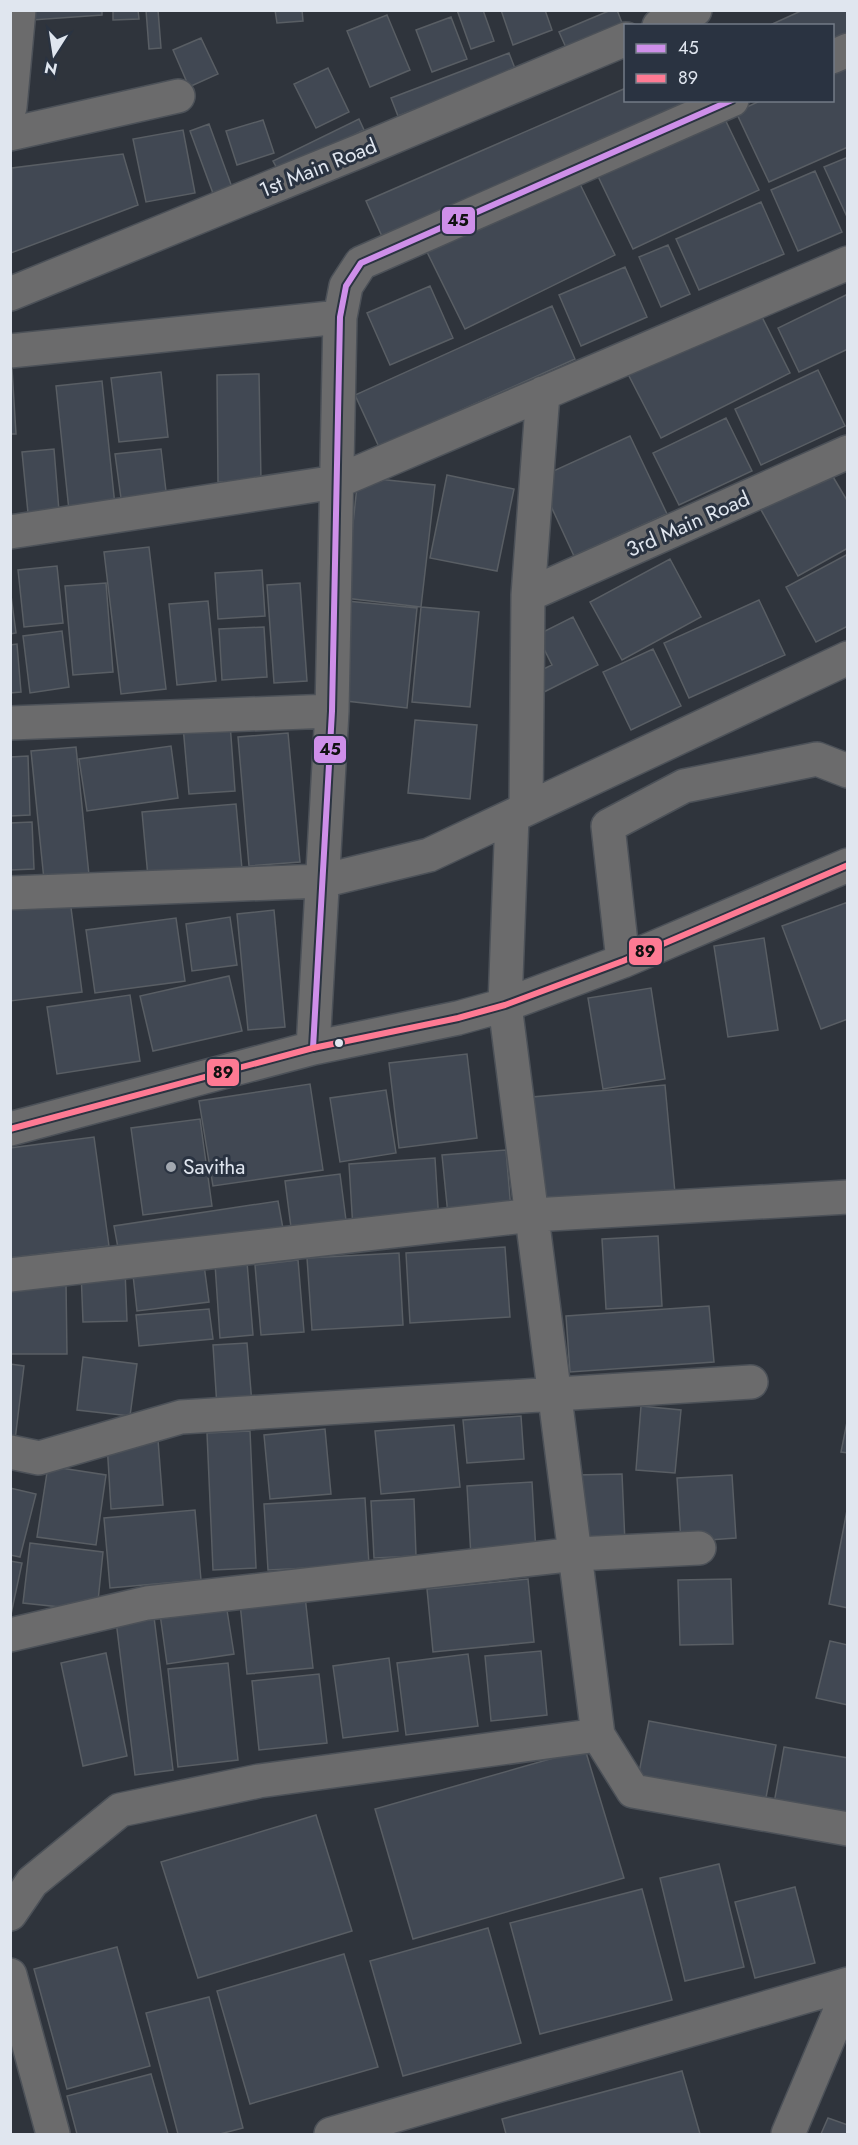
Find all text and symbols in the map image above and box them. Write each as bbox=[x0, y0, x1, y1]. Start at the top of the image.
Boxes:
north arrow bbox=[24, 24, 84, 84]
legend bbox=[624, 24, 834, 102]
text: 45 bbox=[678, 35, 699, 61]
text: N bbox=[42, 56, 60, 81]
text: 89 bbox=[678, 65, 698, 91]
street label: 1st Main Road bbox=[255, 131, 381, 205]
line badge: 45 bbox=[441, 206, 476, 235]
text: 45 bbox=[447, 209, 469, 232]
street label: 3rd Main Road bbox=[622, 483, 754, 565]
line badge: 45 bbox=[313, 735, 347, 764]
text: 45 bbox=[319, 738, 341, 761]
line badge: 89 bbox=[628, 937, 663, 966]
text: 89 bbox=[635, 940, 655, 963]
unlabelled marker bbox=[333, 1037, 345, 1049]
line badge: 89 bbox=[206, 1058, 240, 1087]
text: 89 bbox=[213, 1061, 233, 1084]
place label: Savitha bbox=[183, 1152, 245, 1182]
marker: Savitha bbox=[164, 1160, 178, 1174]

